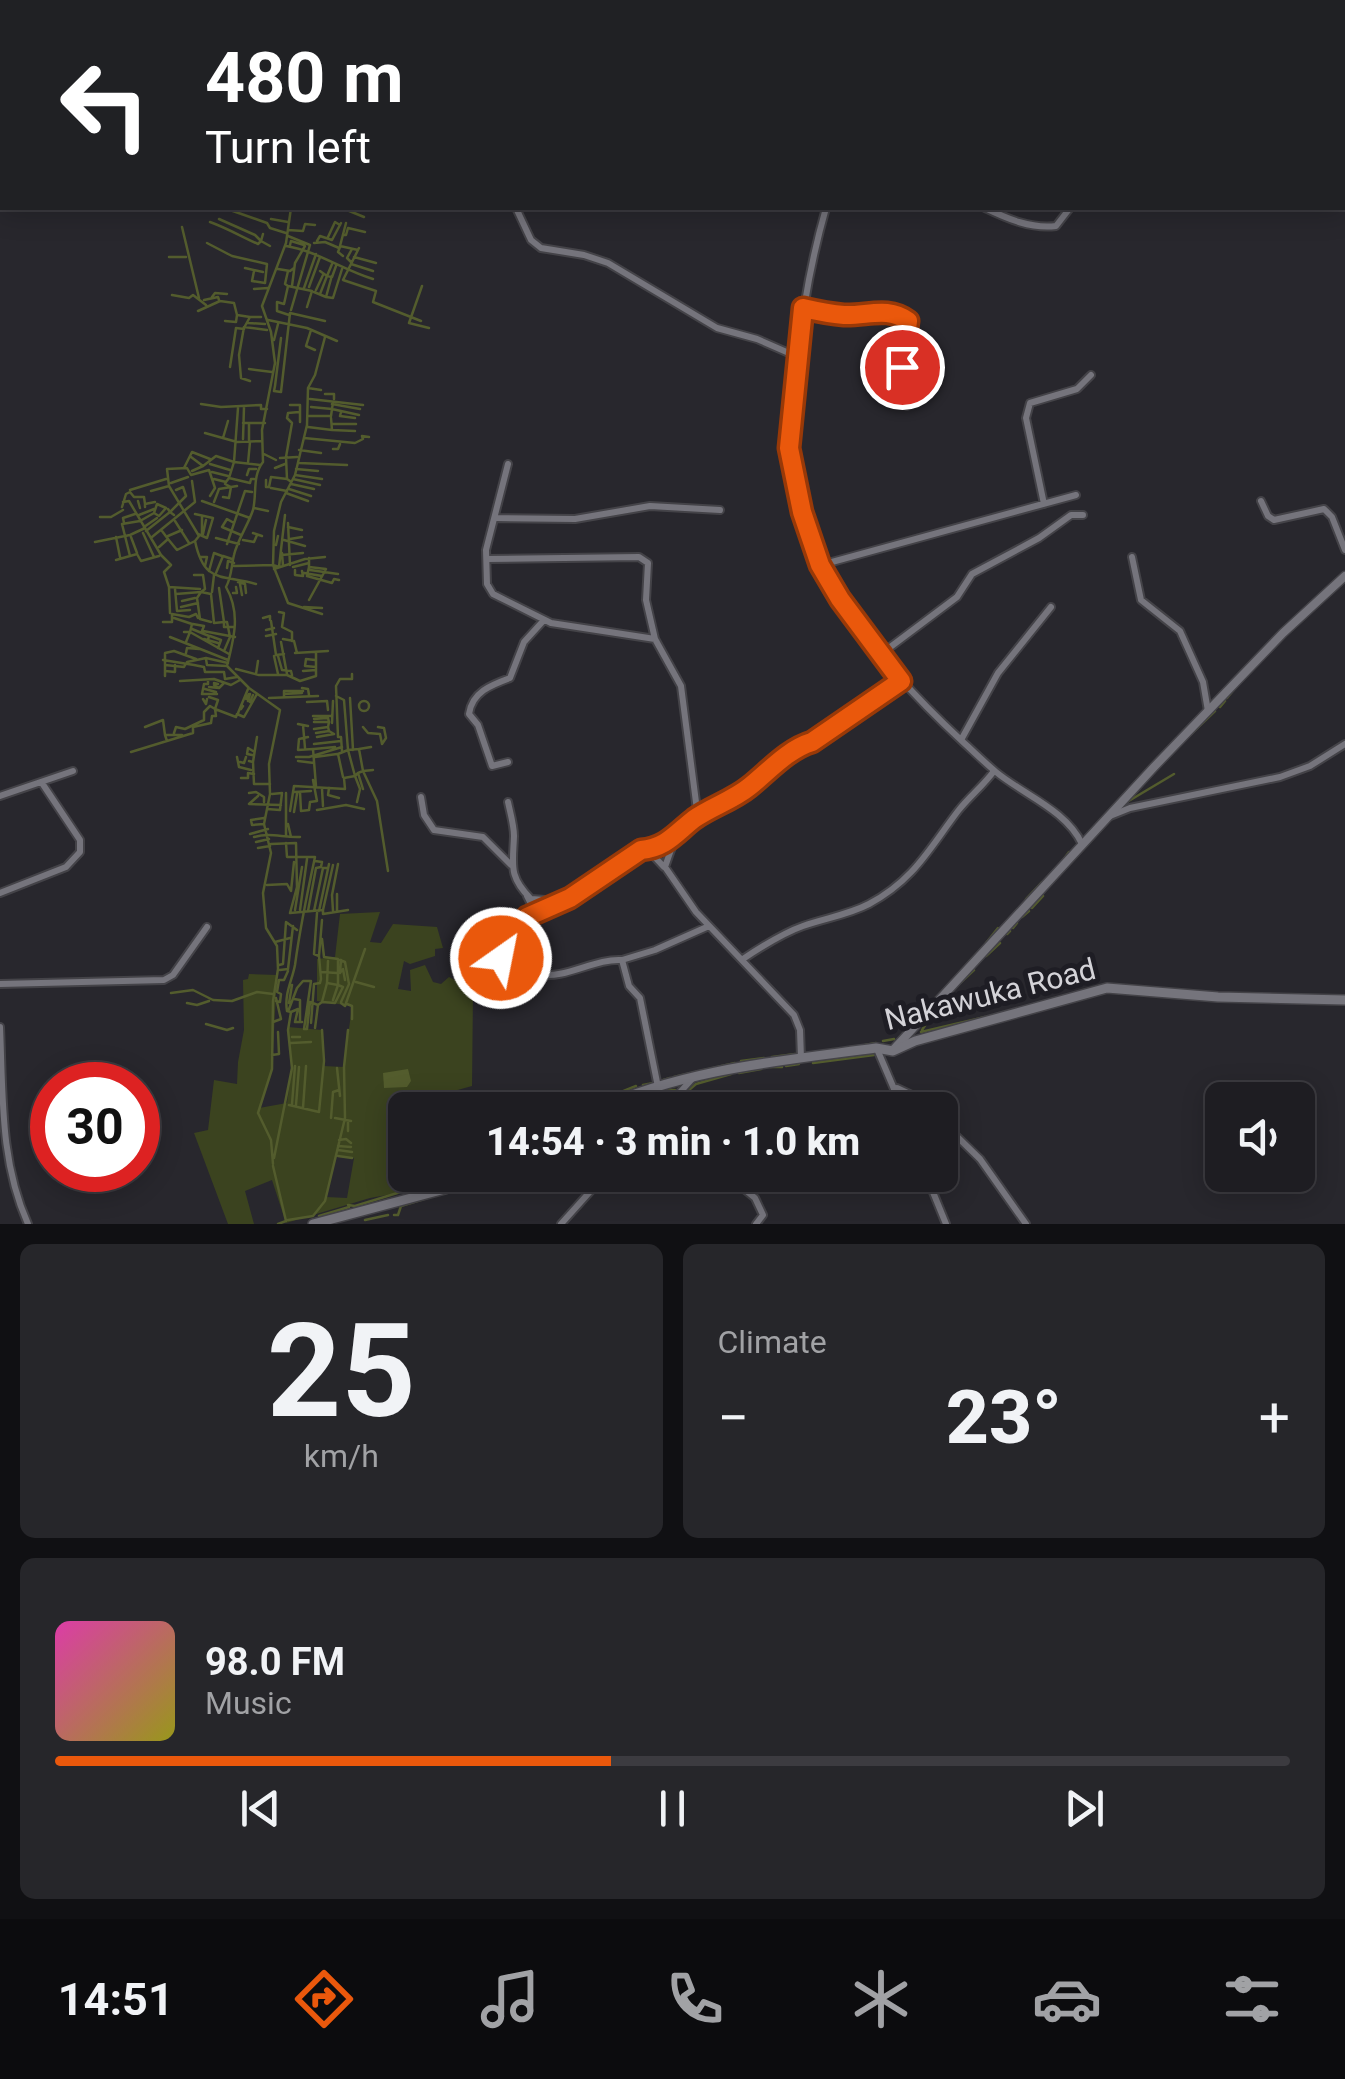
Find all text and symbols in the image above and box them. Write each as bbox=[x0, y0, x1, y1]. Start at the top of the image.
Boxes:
text: 480 m bbox=[205, 37, 404, 119]
icon: left bbox=[40, 40, 170, 170]
text: Turn left bbox=[205, 121, 371, 174]
pin bbox=[860, 325, 945, 410]
icon: arrive bbox=[875, 340, 930, 395]
position arrow bbox=[449, 906, 553, 1010]
street label: Nakawuka Road bbox=[881, 951, 1099, 1037]
speed limit sign: 30 bbox=[30, 1062, 160, 1192]
map controls bbox=[1205, 1082, 1315, 1192]
button: sound bbox=[1205, 1082, 1315, 1192]
text: 14:54 · 3 min · 1.0 km bbox=[486, 1120, 860, 1164]
text: 25 bbox=[267, 1295, 416, 1448]
text: Climate bbox=[718, 1323, 827, 1361]
text: 23° bbox=[946, 1373, 1062, 1461]
text: − bbox=[718, 1386, 749, 1450]
text: + bbox=[1259, 1386, 1290, 1450]
text: km/h bbox=[304, 1437, 379, 1475]
text: 98.0 FM bbox=[205, 1640, 345, 1684]
text: Music bbox=[205, 1684, 292, 1722]
icon: previous bbox=[233, 1781, 288, 1836]
icon: pause bbox=[645, 1781, 700, 1836]
icon: next bbox=[1057, 1781, 1112, 1836]
icon: directions bbox=[289, 1964, 359, 2034]
icon: music bbox=[475, 1964, 545, 2034]
icon: phone bbox=[660, 1964, 730, 2034]
icon: climate bbox=[846, 1964, 916, 2034]
icon: car bbox=[1032, 1964, 1102, 2034]
icon: filters bbox=[1217, 1964, 1287, 2034]
text: 14:51 bbox=[58, 1973, 174, 2026]

